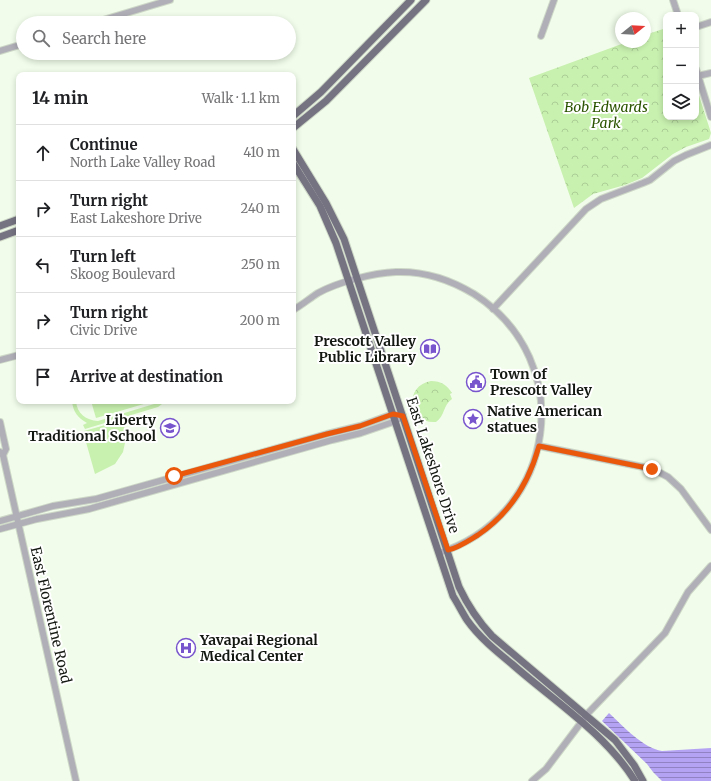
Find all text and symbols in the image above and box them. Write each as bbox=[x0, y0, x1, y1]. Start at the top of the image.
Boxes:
north arrow bbox=[615, 12, 651, 48]
map controls bbox=[663, 12, 699, 120]
button: + bbox=[663, 12, 699, 48]
search box bbox=[16, 16, 296, 60]
icon: search bbox=[30, 27, 52, 49]
text: Search here bbox=[62, 29, 146, 48]
button: − bbox=[663, 48, 699, 84]
button: layers bbox=[663, 84, 699, 120]
text: 14 min bbox=[32, 87, 88, 109]
text: Walk · 1.1 km bbox=[202, 90, 280, 107]
park label: Bob Edwards Park bbox=[564, 98, 648, 132]
text: Continue bbox=[70, 135, 138, 154]
icon: ahead bbox=[32, 142, 54, 164]
text: 410 m bbox=[243, 144, 280, 161]
text: North Lake Valley Road bbox=[70, 154, 215, 171]
text: Turn right bbox=[70, 191, 148, 210]
icon: right bbox=[32, 198, 54, 220]
text: 240 m bbox=[240, 200, 280, 217]
text: East Lakeshore Drive bbox=[70, 210, 202, 227]
text: Turn left bbox=[70, 247, 136, 266]
icon: left bbox=[32, 254, 54, 276]
text: 250 m bbox=[241, 256, 280, 273]
text: Skoog Boulevard bbox=[70, 266, 175, 283]
text: Turn right bbox=[70, 303, 148, 322]
icon: right bbox=[32, 310, 54, 332]
text: 200 m bbox=[240, 312, 280, 329]
text: Civic Drive bbox=[70, 322, 137, 339]
place label: Prescott Valley Public Library bbox=[314, 332, 417, 366]
library icon: Prescott Valley Public Library bbox=[419, 338, 441, 360]
place label: Town of Prescott Valley bbox=[490, 365, 593, 399]
icon: arrive bbox=[32, 366, 54, 388]
text: Arrive at destination bbox=[70, 367, 223, 386]
public building icon: Town of Prescott Valley bbox=[465, 371, 487, 393]
street label: East Lakeshore Drive bbox=[402, 395, 464, 535]
place label: Native American statues bbox=[487, 402, 602, 436]
place icon: Native American statues bbox=[462, 408, 484, 430]
place label: Liberty Traditional School bbox=[28, 411, 157, 445]
school or university icon: Liberty Traditional School bbox=[159, 417, 181, 439]
route end bbox=[643, 460, 661, 478]
route start bbox=[165, 467, 183, 485]
street label: East Florentine Road bbox=[26, 545, 76, 686]
place label: Yavapai Regional Medical Center bbox=[199, 631, 318, 665]
hospital icon: Yavapai Regional Medical Center bbox=[175, 637, 197, 659]

